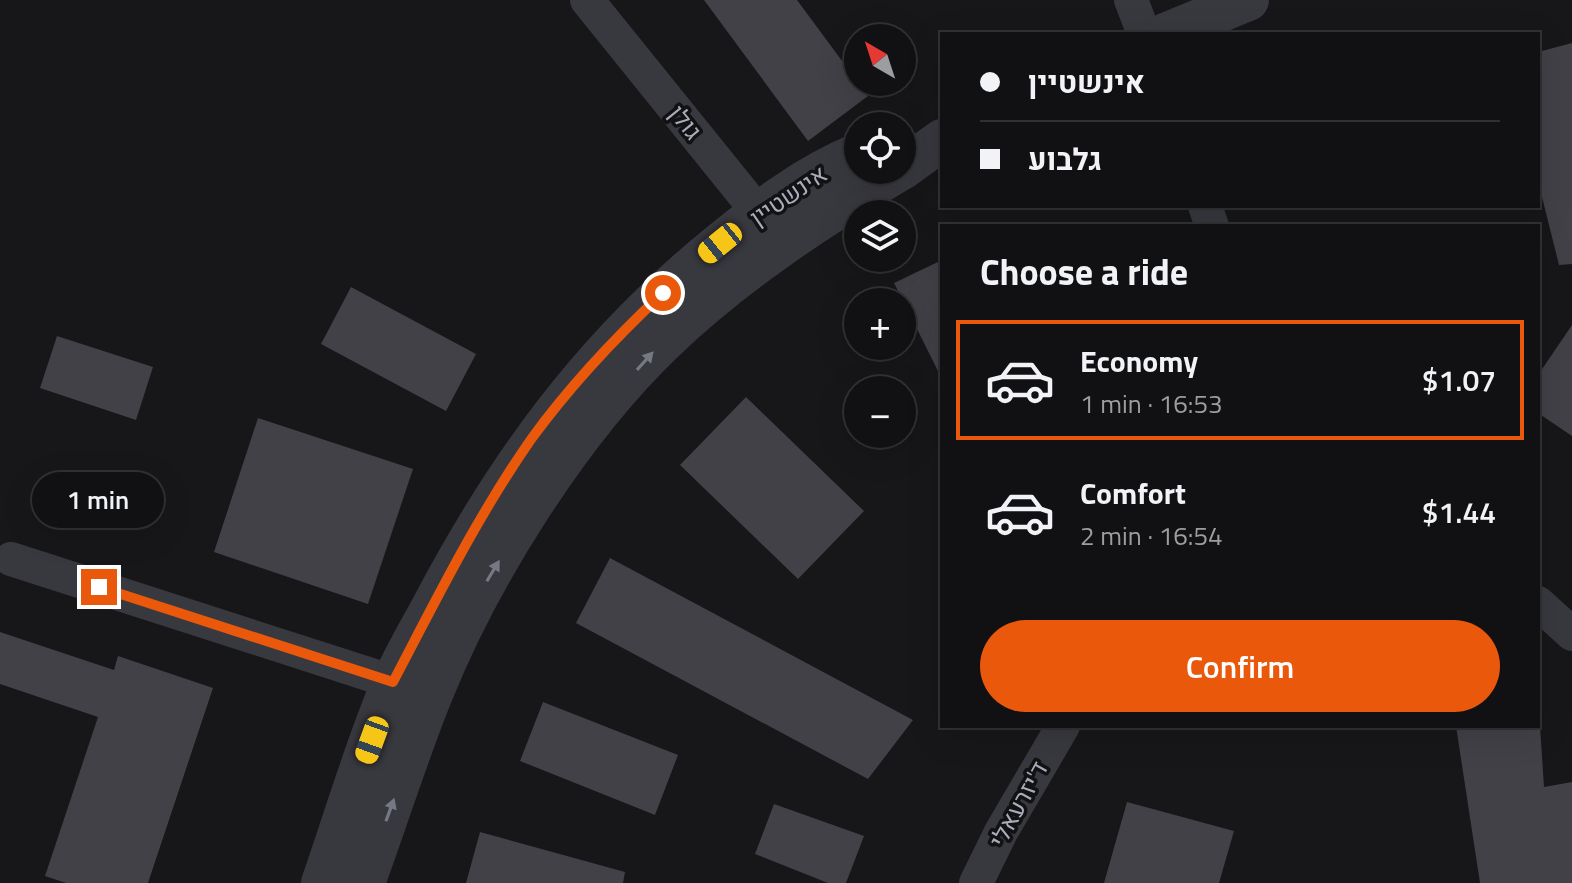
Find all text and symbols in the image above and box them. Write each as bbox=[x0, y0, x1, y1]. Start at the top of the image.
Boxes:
north arrow bbox=[844, 24, 916, 96]
map controls bbox=[844, 24, 916, 448]
text: אינשטיין bbox=[1028, 59, 1145, 105]
street label: גולן bbox=[661, 97, 711, 147]
button: locate bbox=[844, 112, 916, 184]
text: גלבוע bbox=[1028, 136, 1102, 182]
street label: אינשטיין bbox=[742, 156, 834, 234]
button: layers bbox=[844, 200, 916, 272]
car bbox=[694, 219, 746, 267]
text: Choose a ride bbox=[980, 244, 1188, 299]
route start bbox=[645, 275, 681, 311]
button: + bbox=[844, 288, 916, 360]
text: Economy bbox=[1080, 338, 1198, 384]
icon: car bbox=[984, 344, 1056, 416]
one-way arrow bbox=[636, 352, 654, 371]
text: $1.07 bbox=[1422, 357, 1496, 403]
button: − bbox=[844, 376, 916, 448]
text: 1 min · 16:53 bbox=[1080, 384, 1223, 423]
text: Comfort bbox=[1080, 470, 1186, 516]
callout: 1 min bbox=[33, 471, 165, 527]
icon: car bbox=[984, 476, 1056, 548]
text: 1 min bbox=[67, 480, 129, 519]
text: $1.44 bbox=[1422, 489, 1496, 535]
text: 2 min · 16:54 bbox=[1080, 516, 1223, 555]
one-way arrow bbox=[486, 560, 500, 582]
route end bbox=[81, 569, 117, 605]
button: Confirm bbox=[980, 620, 1500, 712]
car bbox=[353, 713, 391, 767]
street label: ד'יזרעאלי bbox=[980, 754, 1056, 854]
one-way arrow bbox=[385, 797, 397, 821]

